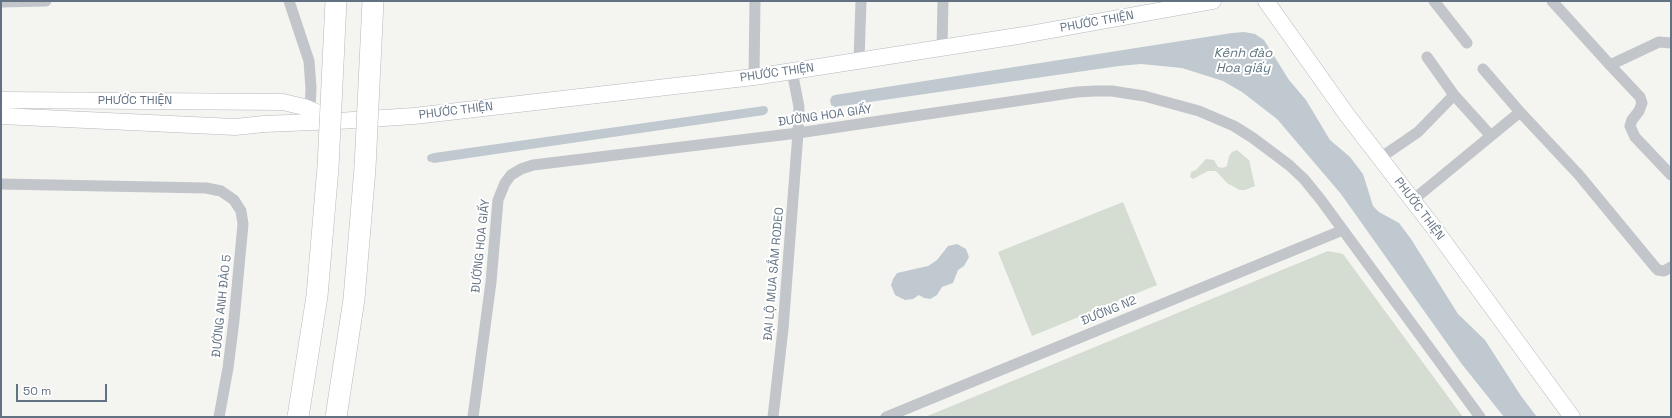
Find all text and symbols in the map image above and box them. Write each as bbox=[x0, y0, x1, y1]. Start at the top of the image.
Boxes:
street label: PHƯỚC THIỆN bbox=[1059, 8, 1135, 36]
water label: Kênh đào Hoa giấy bbox=[1214, 45, 1272, 76]
street label: PHƯỚC THIỆN bbox=[739, 61, 815, 85]
street label: PHƯỚC THIỆN bbox=[98, 94, 172, 108]
street label: PHƯỚC THIỆN bbox=[418, 99, 494, 123]
street label: ĐƯỜNG HOA GIẤY bbox=[777, 102, 873, 130]
street label: PHƯỚC THIỆN bbox=[1391, 175, 1447, 243]
street label: ĐƯỜNG HOA GIẤY bbox=[469, 198, 493, 294]
street label: ĐẠI LỘ MUA SẮM RODEO bbox=[761, 207, 787, 341]
street label: ĐƯỜNG ANH ĐÀO 5 bbox=[209, 254, 235, 358]
street label: ĐƯỜNG N2 bbox=[1079, 293, 1139, 329]
scale bar bbox=[18, 376, 109, 402]
text: 50 m bbox=[23, 383, 51, 399]

